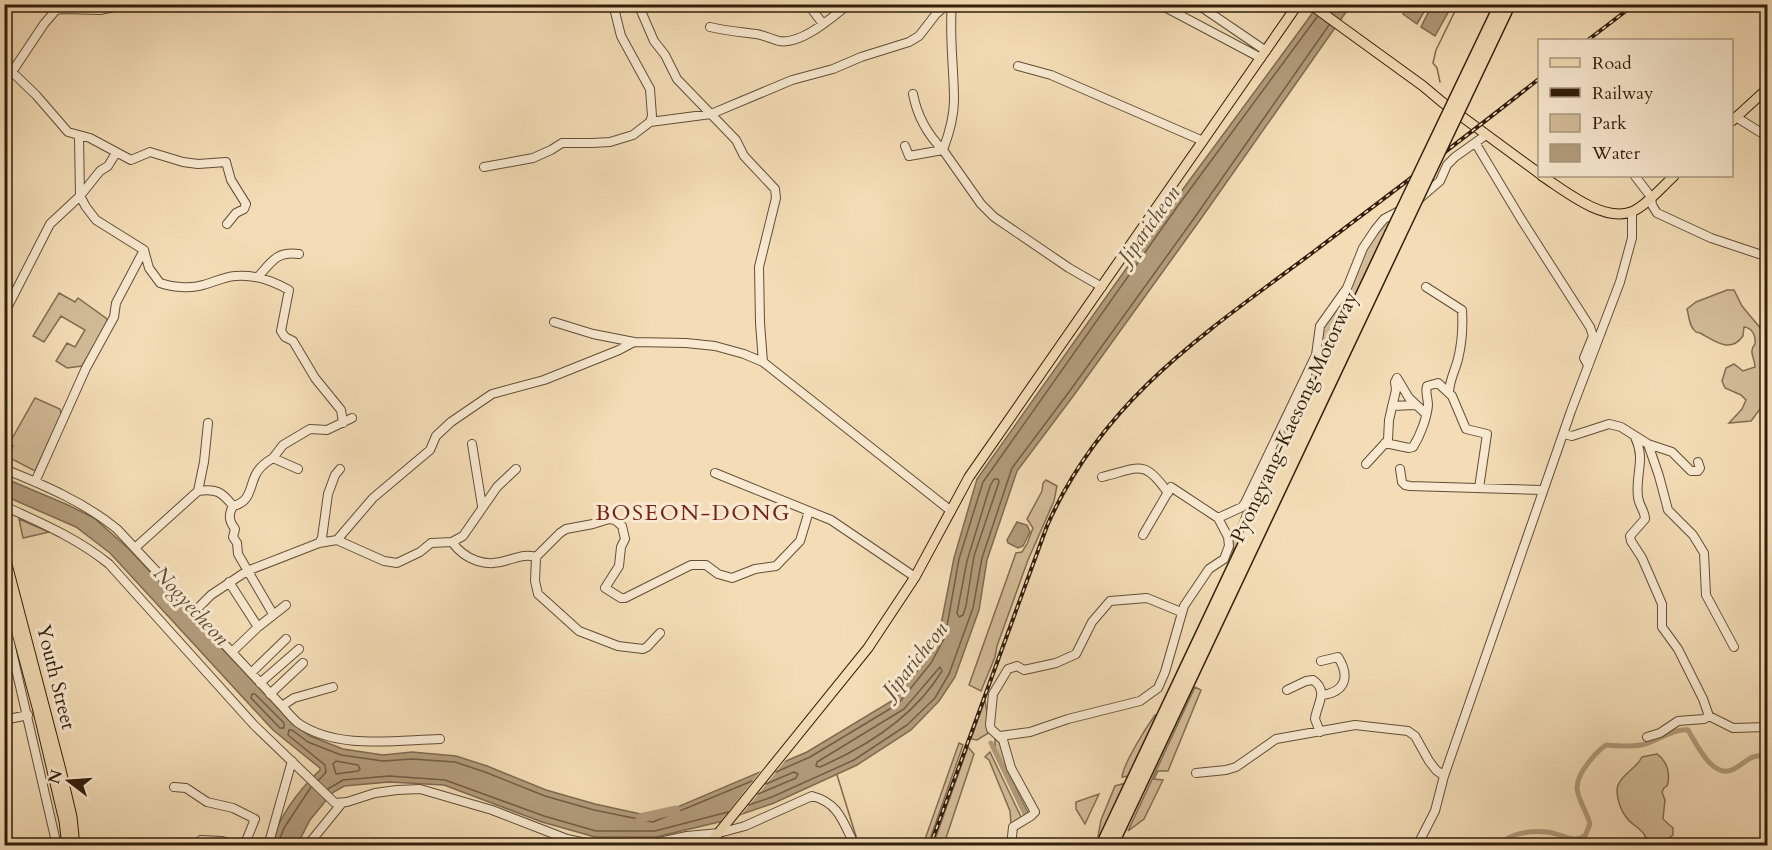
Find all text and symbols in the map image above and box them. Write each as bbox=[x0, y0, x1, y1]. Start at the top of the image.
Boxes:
legend bbox=[1538, 39, 1733, 177]
text: Road bbox=[1592, 51, 1632, 76]
text: Railway bbox=[1592, 81, 1654, 106]
text: Park bbox=[1592, 111, 1627, 136]
text: Water bbox=[1591, 141, 1641, 166]
water label: Jiparicheon bbox=[1108, 180, 1188, 274]
street label: Pyongyang-Kaesong Motorway bbox=[1224, 287, 1364, 547]
district label: BOSEON-DONG bbox=[595, 498, 791, 528]
water label: Nogyecheon bbox=[147, 560, 236, 653]
water label: Jiparicheon bbox=[872, 615, 955, 708]
street label: Youth Street bbox=[30, 622, 82, 733]
north arrow bbox=[39, 751, 99, 811]
text: N bbox=[43, 767, 68, 787]

